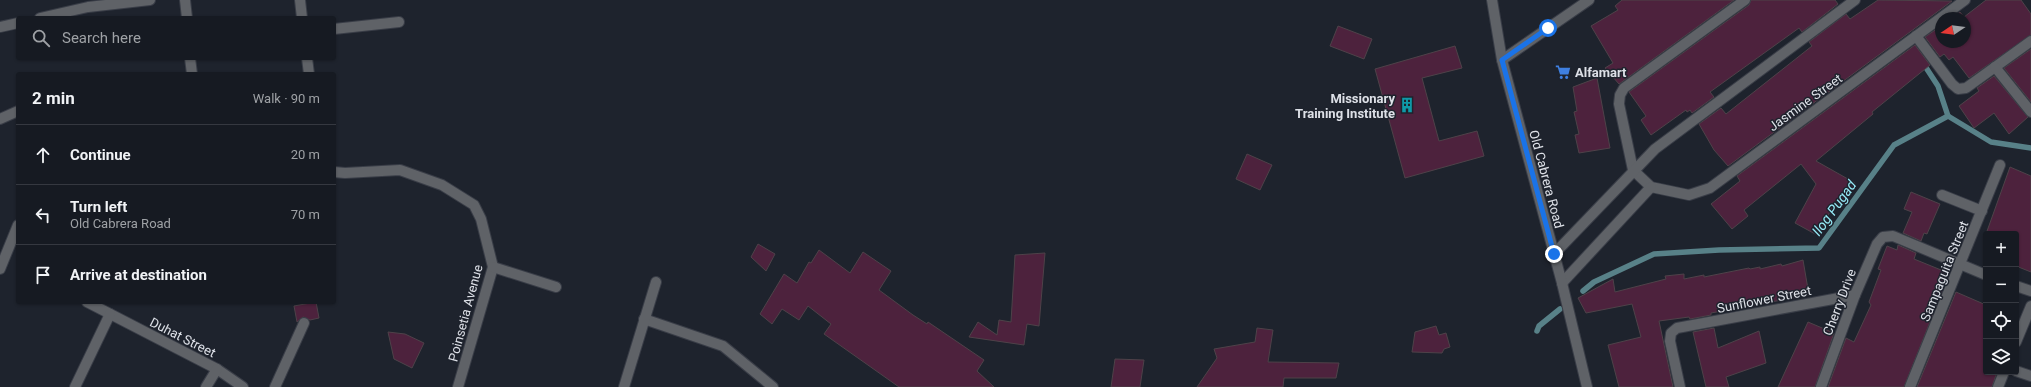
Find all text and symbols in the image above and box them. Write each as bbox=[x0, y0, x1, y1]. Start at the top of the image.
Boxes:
north arrow bbox=[1935, 12, 1971, 48]
search box bbox=[16, 16, 336, 60]
route start bbox=[1539, 19, 1557, 37]
icon: search bbox=[30, 27, 52, 49]
text: Search here bbox=[62, 29, 141, 47]
supermarket icon: Alfamart bbox=[1554, 63, 1572, 81]
place label: Alfamart bbox=[1575, 65, 1627, 80]
street label: Jasmine Street bbox=[1766, 71, 1845, 134]
text: 2 min bbox=[32, 88, 75, 108]
text: Walk · 90 m bbox=[253, 91, 320, 106]
place label: Missionary Training Institute bbox=[1295, 91, 1395, 121]
building icon: Missionary Training Institute bbox=[1398, 96, 1416, 114]
street label: Old Cabrera Road bbox=[1526, 128, 1567, 230]
icon: ahead bbox=[32, 144, 54, 166]
text: Continue bbox=[70, 146, 131, 164]
text: 20 m bbox=[291, 147, 320, 162]
water label: Ilog Pugad bbox=[1809, 177, 1860, 239]
text: Turn left bbox=[70, 198, 127, 216]
icon: left bbox=[32, 204, 54, 226]
text: 70 m bbox=[291, 207, 320, 222]
text: Old Cabrera Road bbox=[70, 216, 171, 231]
street label: Sampaguita Street bbox=[1917, 219, 1971, 324]
map controls bbox=[1983, 231, 2019, 375]
button: + bbox=[1983, 231, 2019, 267]
route end bbox=[1545, 245, 1563, 263]
street label: Poinsetia Avenue bbox=[445, 263, 486, 363]
icon: arrive bbox=[32, 264, 54, 286]
text: Arrive at destination bbox=[70, 266, 207, 284]
street label: Cherry Drive bbox=[1820, 267, 1859, 338]
button: − bbox=[1983, 267, 2019, 303]
street label: Sunflower Street bbox=[1716, 283, 1812, 316]
button: locate bbox=[1983, 303, 2019, 339]
street label: Duhat Street bbox=[147, 314, 218, 360]
button: layers bbox=[1983, 339, 2019, 375]

